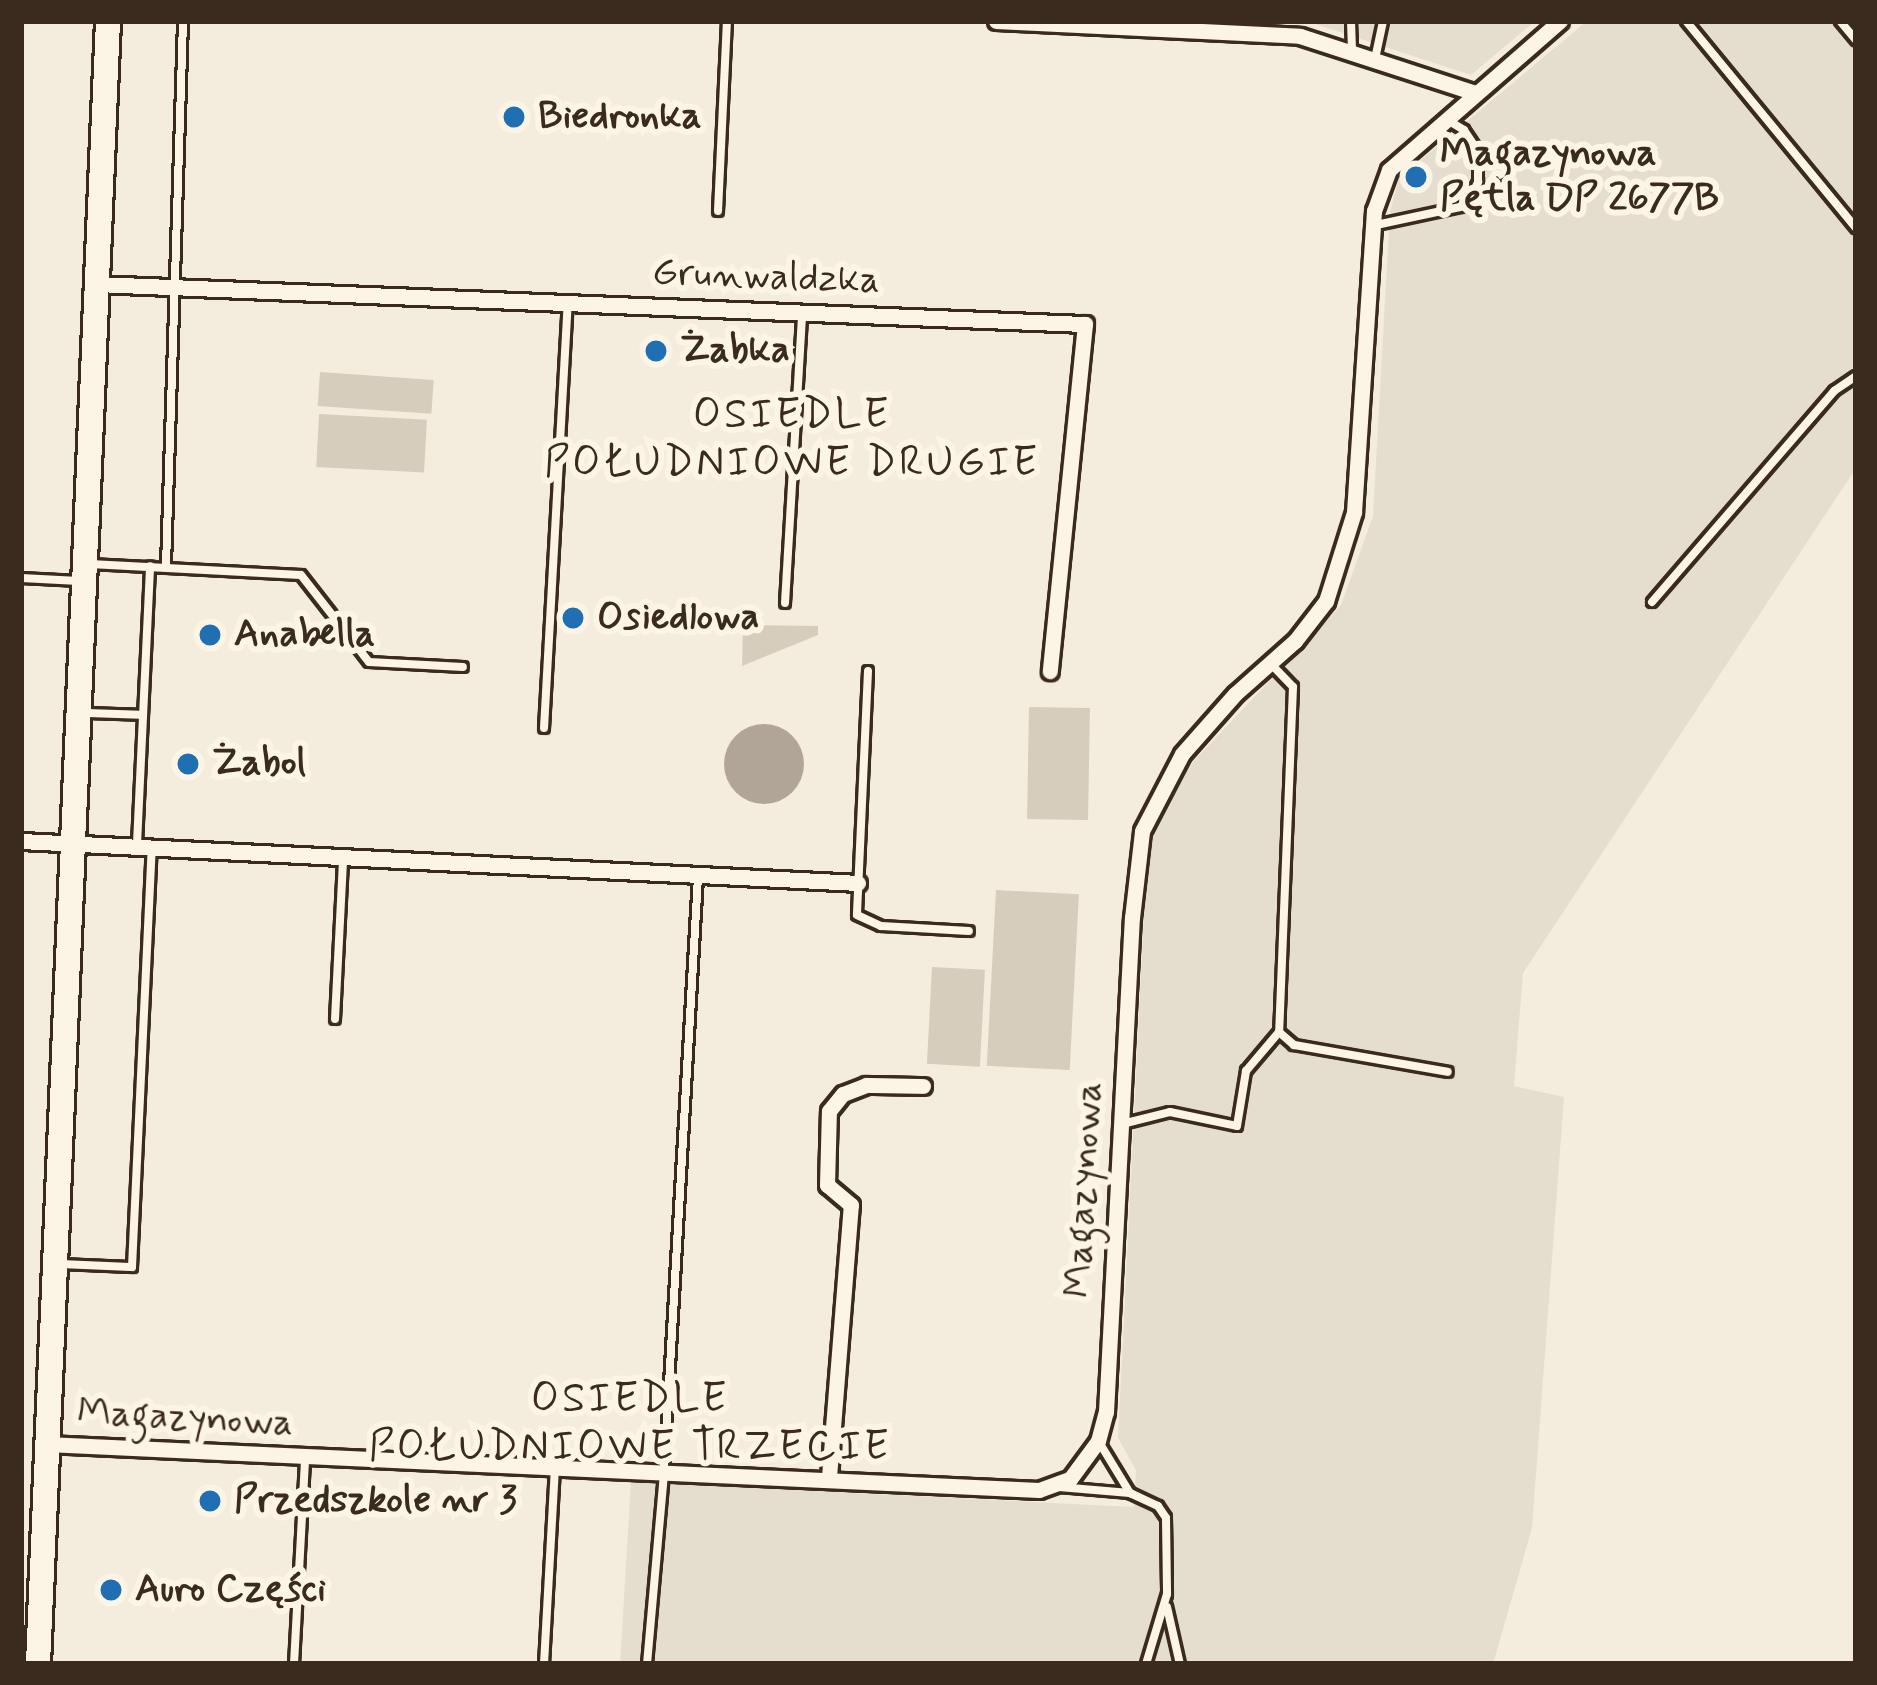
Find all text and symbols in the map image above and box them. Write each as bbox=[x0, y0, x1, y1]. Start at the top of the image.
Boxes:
place label: Biedronka bbox=[538, 94, 702, 140]
marker: Biedronka bbox=[501, 104, 527, 130]
place label: Magazynowa Pętla DP 2677B bbox=[1440, 132, 1717, 223]
marker: Magazynowa Pętla DP 2677B bbox=[1403, 164, 1429, 190]
street label: Grunwaldzka bbox=[651, 251, 881, 305]
place label: Żabka bbox=[680, 328, 790, 374]
marker: Żabka bbox=[643, 338, 669, 364]
district label: OSIEDLE POŁUDNIOWE DRUGIE bbox=[545, 391, 1039, 490]
place label: Osiedlowa bbox=[597, 595, 759, 641]
marker: Osiedlowa bbox=[560, 605, 586, 631]
place label: Anabella bbox=[234, 612, 375, 658]
marker: Anabella bbox=[197, 622, 223, 648]
place label: Żabol bbox=[212, 741, 306, 787]
marker: Żabol bbox=[175, 751, 201, 777]
street label: Magazynowa bbox=[1056, 1081, 1114, 1299]
district label: OSIEDLE POŁUDNIOWE TRZECIE bbox=[369, 1375, 891, 1474]
street label: Magazynowa bbox=[76, 1390, 294, 1448]
place label: Przedszkole nr 3 bbox=[234, 1478, 506, 1524]
marker: Przedszkole nr 3 bbox=[197, 1488, 223, 1514]
place label: Auro Części bbox=[135, 1567, 326, 1613]
marker: Auro Części bbox=[98, 1577, 124, 1603]

